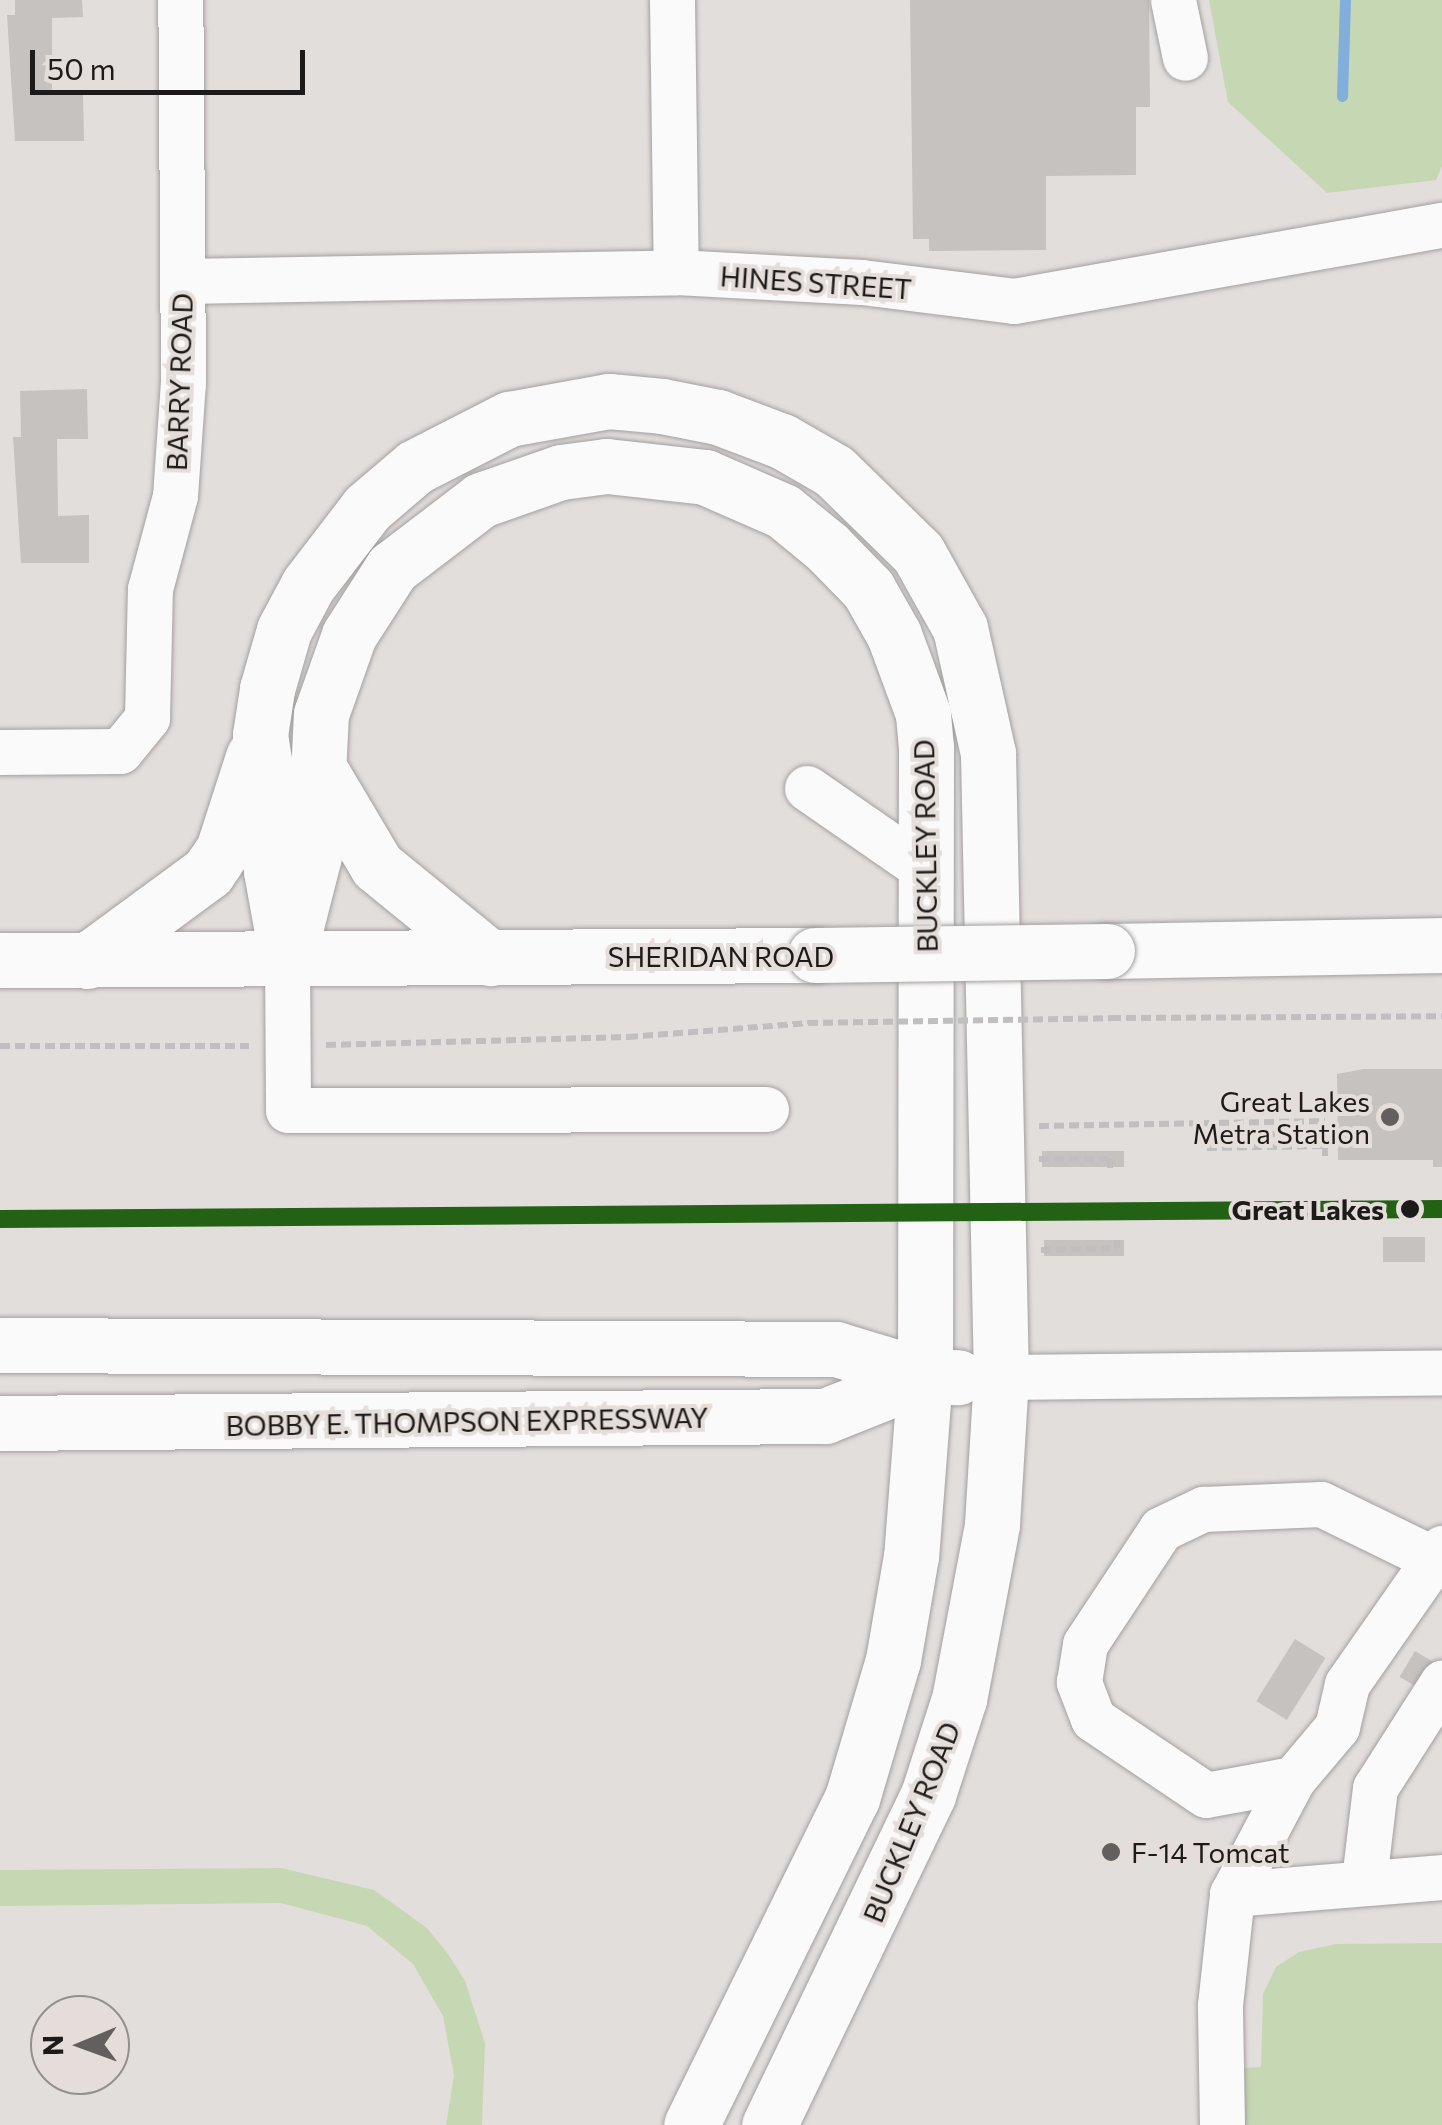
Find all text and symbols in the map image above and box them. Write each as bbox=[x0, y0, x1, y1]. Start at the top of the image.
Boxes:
scale bar bbox=[35, 30, 310, 92]
text: 50 m bbox=[47, 49, 116, 86]
street label: HINES STREET bbox=[719, 259, 913, 305]
street label: BARRY ROAD bbox=[159, 292, 199, 472]
street label: BUCKLEY ROAD bbox=[906, 739, 944, 953]
street label: SHERIDAN ROAD bbox=[608, 939, 834, 973]
place label: Great Lakes Metra Station bbox=[1193, 1084, 1370, 1150]
marker: Great Lakes Metra Station bbox=[1379, 1106, 1401, 1128]
place label: Great Lakes bbox=[1232, 1192, 1384, 1226]
marker: Great Lakes bbox=[1393, 1192, 1427, 1226]
street label: BOBBY E. THOMPSON EXPRESSWAY bbox=[225, 1400, 709, 1442]
street label: BUCKLEY ROAD bbox=[856, 1717, 966, 1927]
place label: F-14 Tomcat bbox=[1131, 1835, 1290, 1869]
marker: F-14 Tomcat bbox=[1100, 1841, 1122, 1863]
north arrow bbox=[30, 1995, 130, 2095]
text: N bbox=[35, 2035, 69, 2056]

